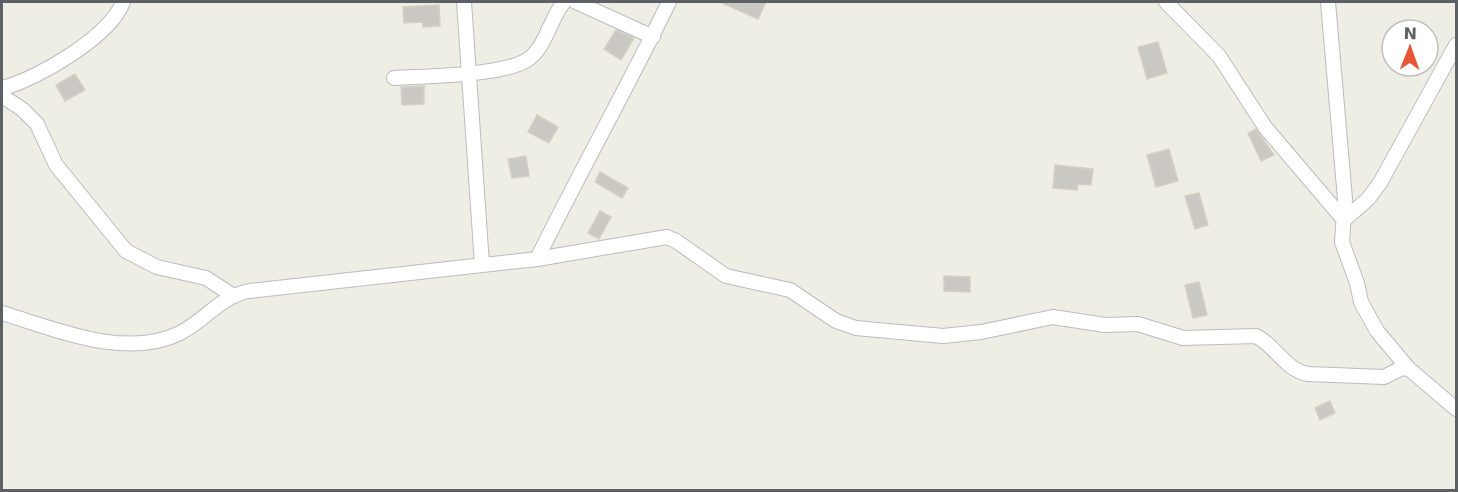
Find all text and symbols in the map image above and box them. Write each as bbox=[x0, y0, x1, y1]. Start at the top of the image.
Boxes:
north arrow bbox=[1380, 18, 1440, 78]
text: N bbox=[1403, 24, 1417, 43]

